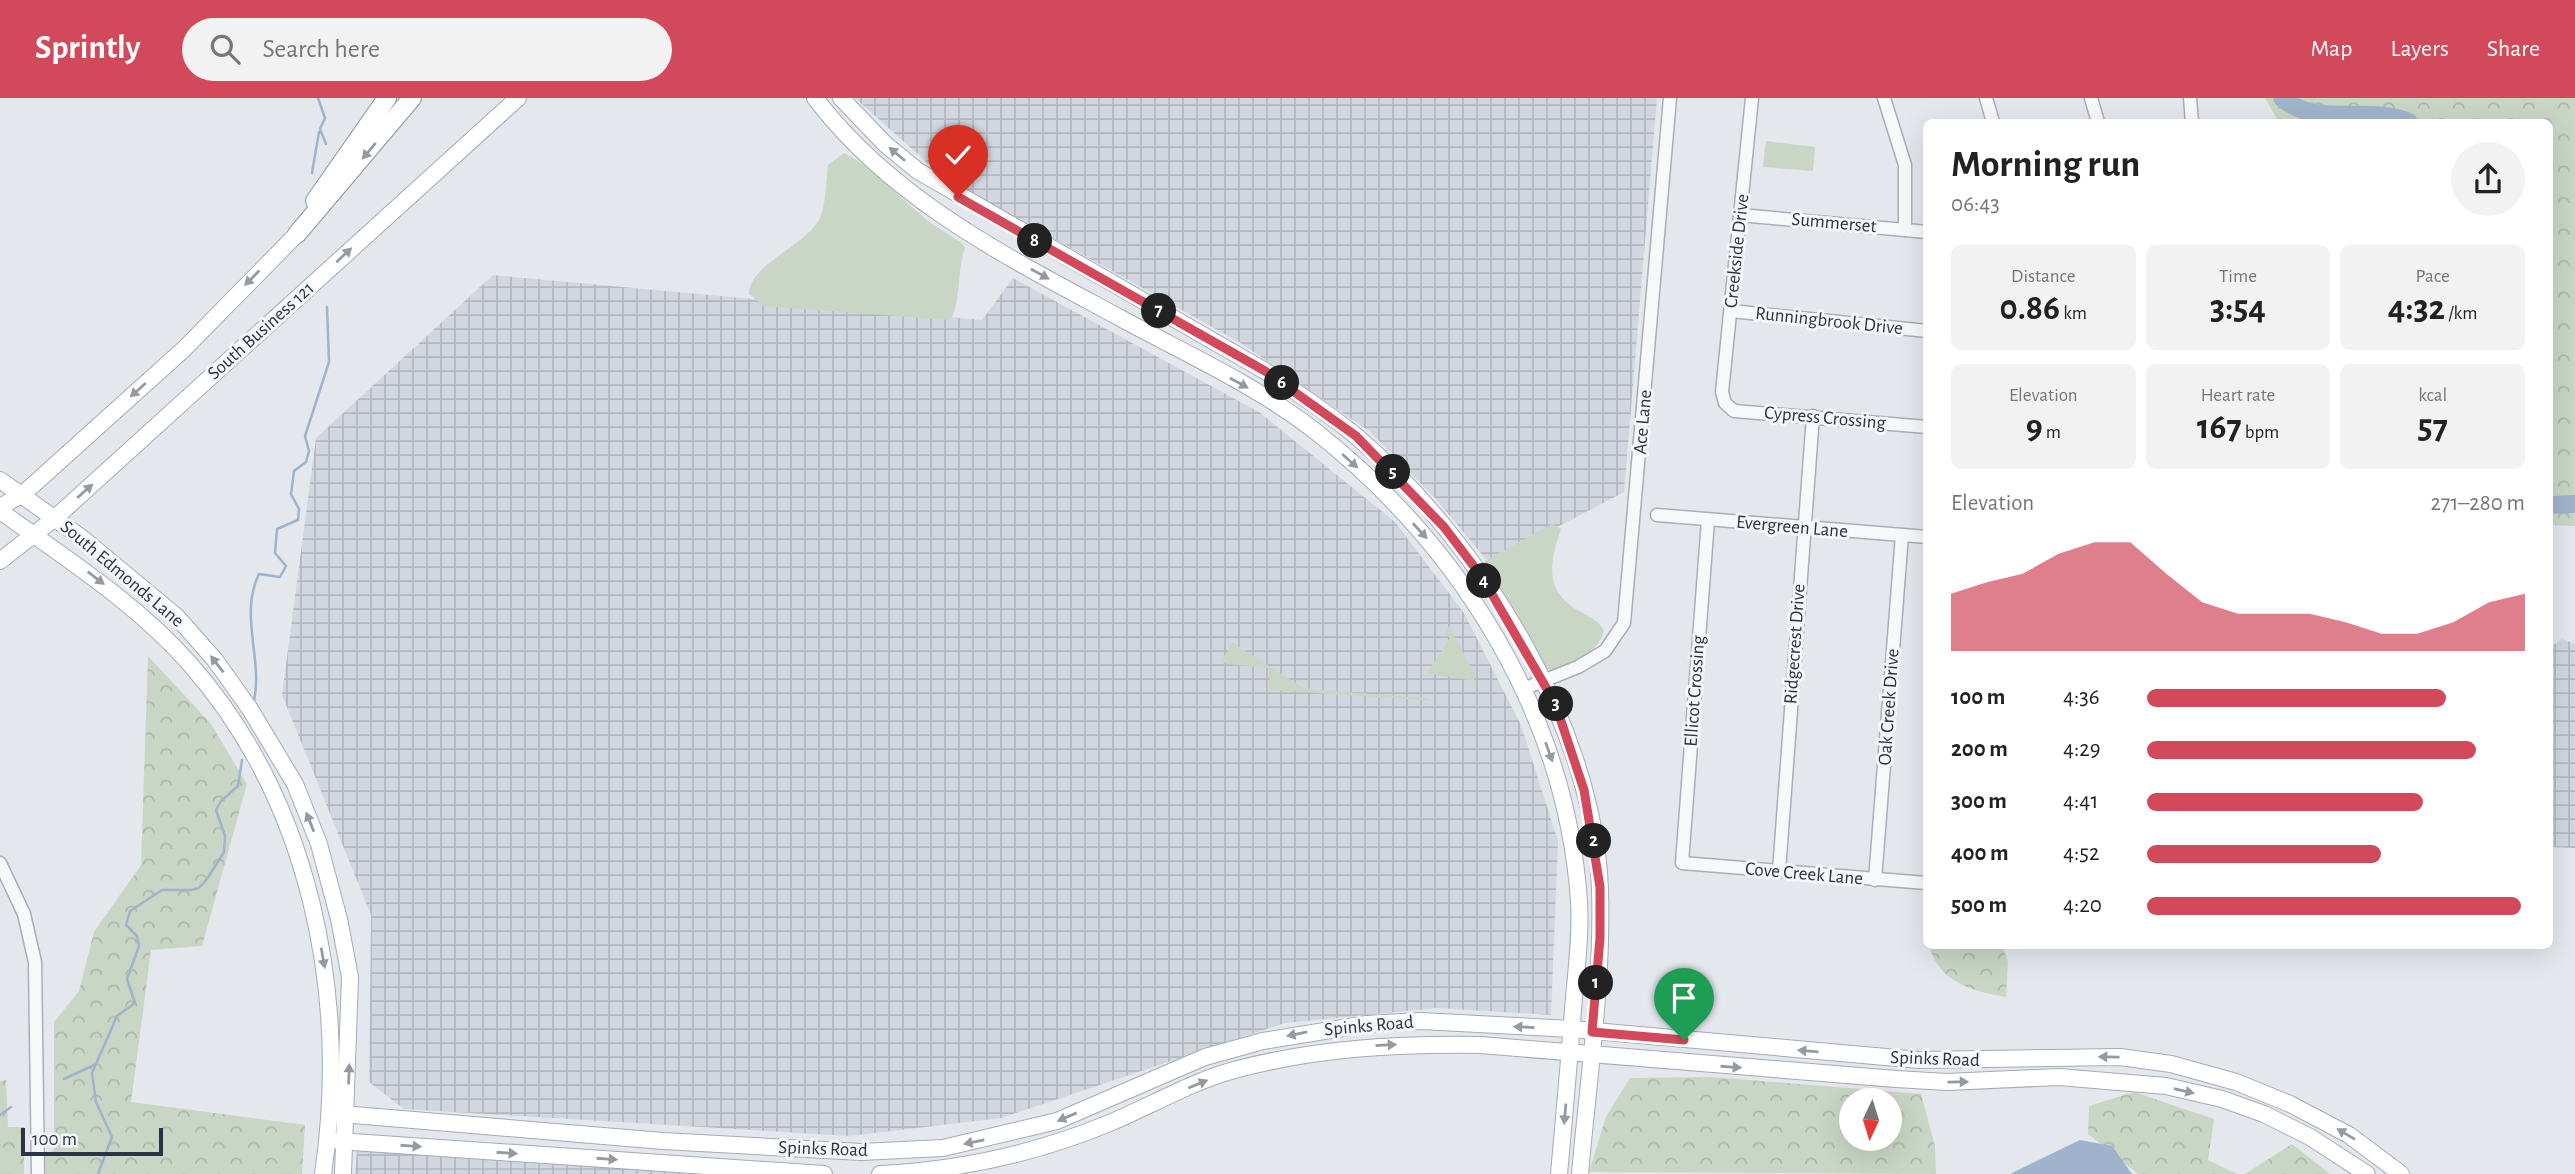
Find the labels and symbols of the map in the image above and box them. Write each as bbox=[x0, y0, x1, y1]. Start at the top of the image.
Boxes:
pin bbox=[928, 125, 988, 197]
one-way arrow bbox=[362, 143, 377, 160]
one-way arrow bbox=[888, 147, 905, 162]
street label: Creekside Drive bbox=[1722, 193, 1752, 309]
street label: Summerset bbox=[1791, 210, 1877, 236]
pin: 8 bbox=[1018, 223, 1052, 258]
one-way arrow bbox=[335, 248, 352, 264]
one-way arrow bbox=[1030, 268, 1050, 280]
one-way arrow bbox=[243, 270, 260, 287]
street label: South Business 121 bbox=[204, 279, 318, 383]
pin: 7 bbox=[1142, 294, 1176, 328]
street label: Runningbrook Drive bbox=[1754, 304, 1904, 338]
pin: 6 bbox=[1264, 366, 1300, 400]
one-way arrow bbox=[1230, 377, 1249, 389]
one-way arrow bbox=[129, 382, 147, 398]
street label: Ace Lane bbox=[1631, 389, 1655, 455]
street label: Cypress Crossing bbox=[1763, 403, 1887, 433]
one-way arrow bbox=[1341, 453, 1358, 468]
pin: 5 bbox=[1376, 454, 1410, 490]
one-way arrow bbox=[76, 483, 94, 499]
street label: Evergreen Lane bbox=[1735, 513, 1849, 541]
street label: South Edmonds Lane bbox=[57, 517, 187, 631]
one-way arrow bbox=[1412, 522, 1428, 540]
pin: 4 bbox=[1466, 564, 1502, 598]
one-way arrow bbox=[86, 571, 104, 586]
street label: Ridgecrest Drive bbox=[1781, 583, 1809, 705]
street label: Ellicot Crossing bbox=[1682, 634, 1708, 747]
street label: Oak Creek Drive bbox=[1875, 648, 1903, 766]
one-way arrow bbox=[210, 655, 225, 673]
pin: 3 bbox=[1538, 686, 1574, 722]
one-way arrow bbox=[1544, 741, 1555, 762]
one-way arrow bbox=[304, 811, 315, 832]
pin: 2 bbox=[1576, 824, 1612, 858]
street label: Cove Creek Lane bbox=[1744, 859, 1864, 889]
one-way arrow bbox=[318, 947, 329, 969]
pin: 1 bbox=[1578, 966, 1614, 1001]
pin bbox=[1654, 968, 1714, 1040]
street label: Spinks Road bbox=[1324, 1013, 1415, 1039]
one-way arrow bbox=[1512, 1021, 1534, 1032]
one-way arrow bbox=[1286, 1029, 1308, 1040]
one-way arrow bbox=[1376, 1040, 1398, 1051]
one-way arrow bbox=[1797, 1045, 1819, 1056]
street label: Spinks Road bbox=[1890, 1048, 1980, 1070]
one-way arrow bbox=[2097, 1052, 2119, 1063]
one-way arrow bbox=[343, 1062, 355, 1084]
one-way arrow bbox=[1720, 1062, 1742, 1073]
one-way arrow bbox=[1947, 1076, 1969, 1088]
one-way arrow bbox=[1187, 1079, 1208, 1090]
one-way arrow bbox=[2173, 1085, 2195, 1096]
north arrow bbox=[1839, 1088, 1902, 1152]
one-way arrow bbox=[1559, 1103, 1570, 1125]
one-way arrow bbox=[1056, 1111, 1077, 1122]
scale bar bbox=[21, 1125, 163, 1157]
one-way arrow bbox=[2336, 1128, 2355, 1141]
one-way arrow bbox=[963, 1137, 985, 1148]
street label: Spinks Road bbox=[778, 1138, 868, 1160]
one-way arrow bbox=[400, 1141, 422, 1152]
one-way arrow bbox=[496, 1147, 518, 1158]
one-way arrow bbox=[596, 1154, 618, 1165]

